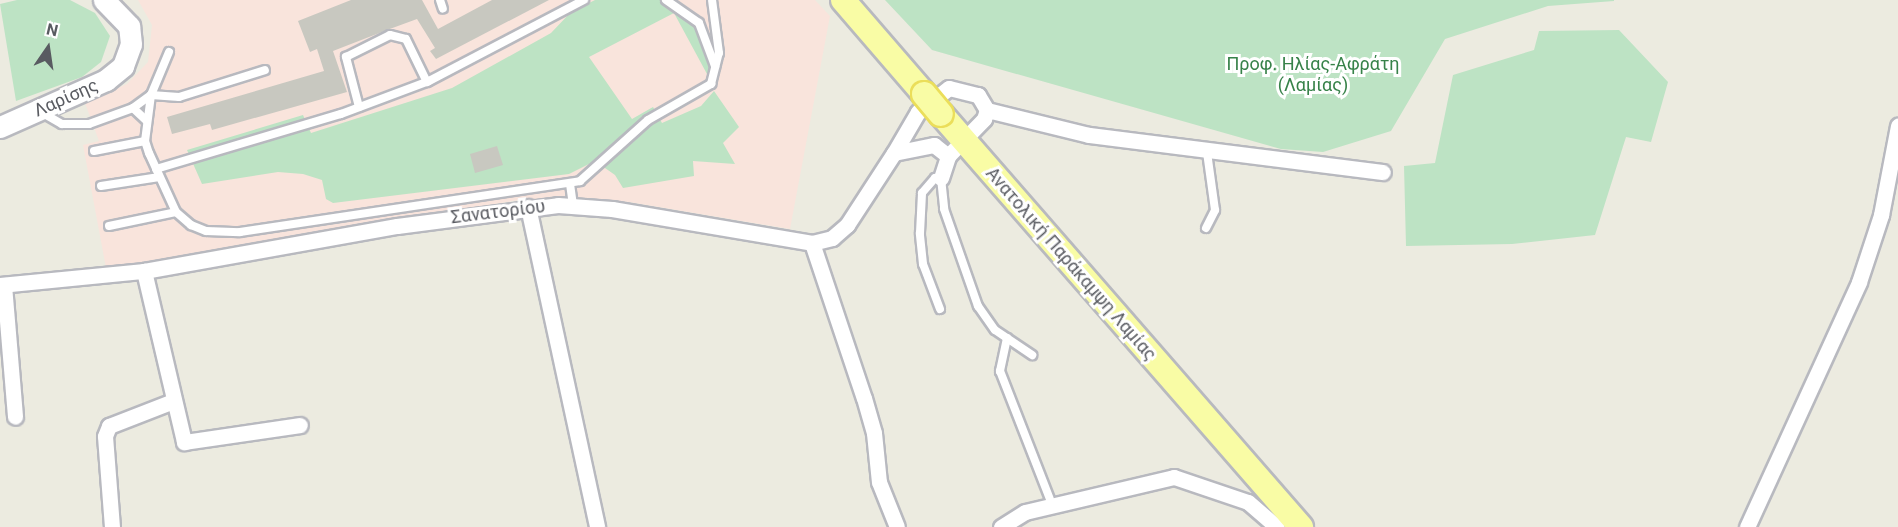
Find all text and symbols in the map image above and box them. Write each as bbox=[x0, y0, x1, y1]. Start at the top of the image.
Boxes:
north arrow bbox=[18, 18, 78, 78]
text: N bbox=[45, 19, 60, 40]
park label: Προφ. Ηλίας-Αφράτη (Λαμίας) bbox=[1226, 54, 1400, 97]
street label: Λαρίσης bbox=[30, 74, 102, 122]
street label: Ανατολική Παράκαμψη Λαμίας bbox=[981, 163, 1161, 365]
street label: Σανατορίου bbox=[450, 196, 546, 228]

